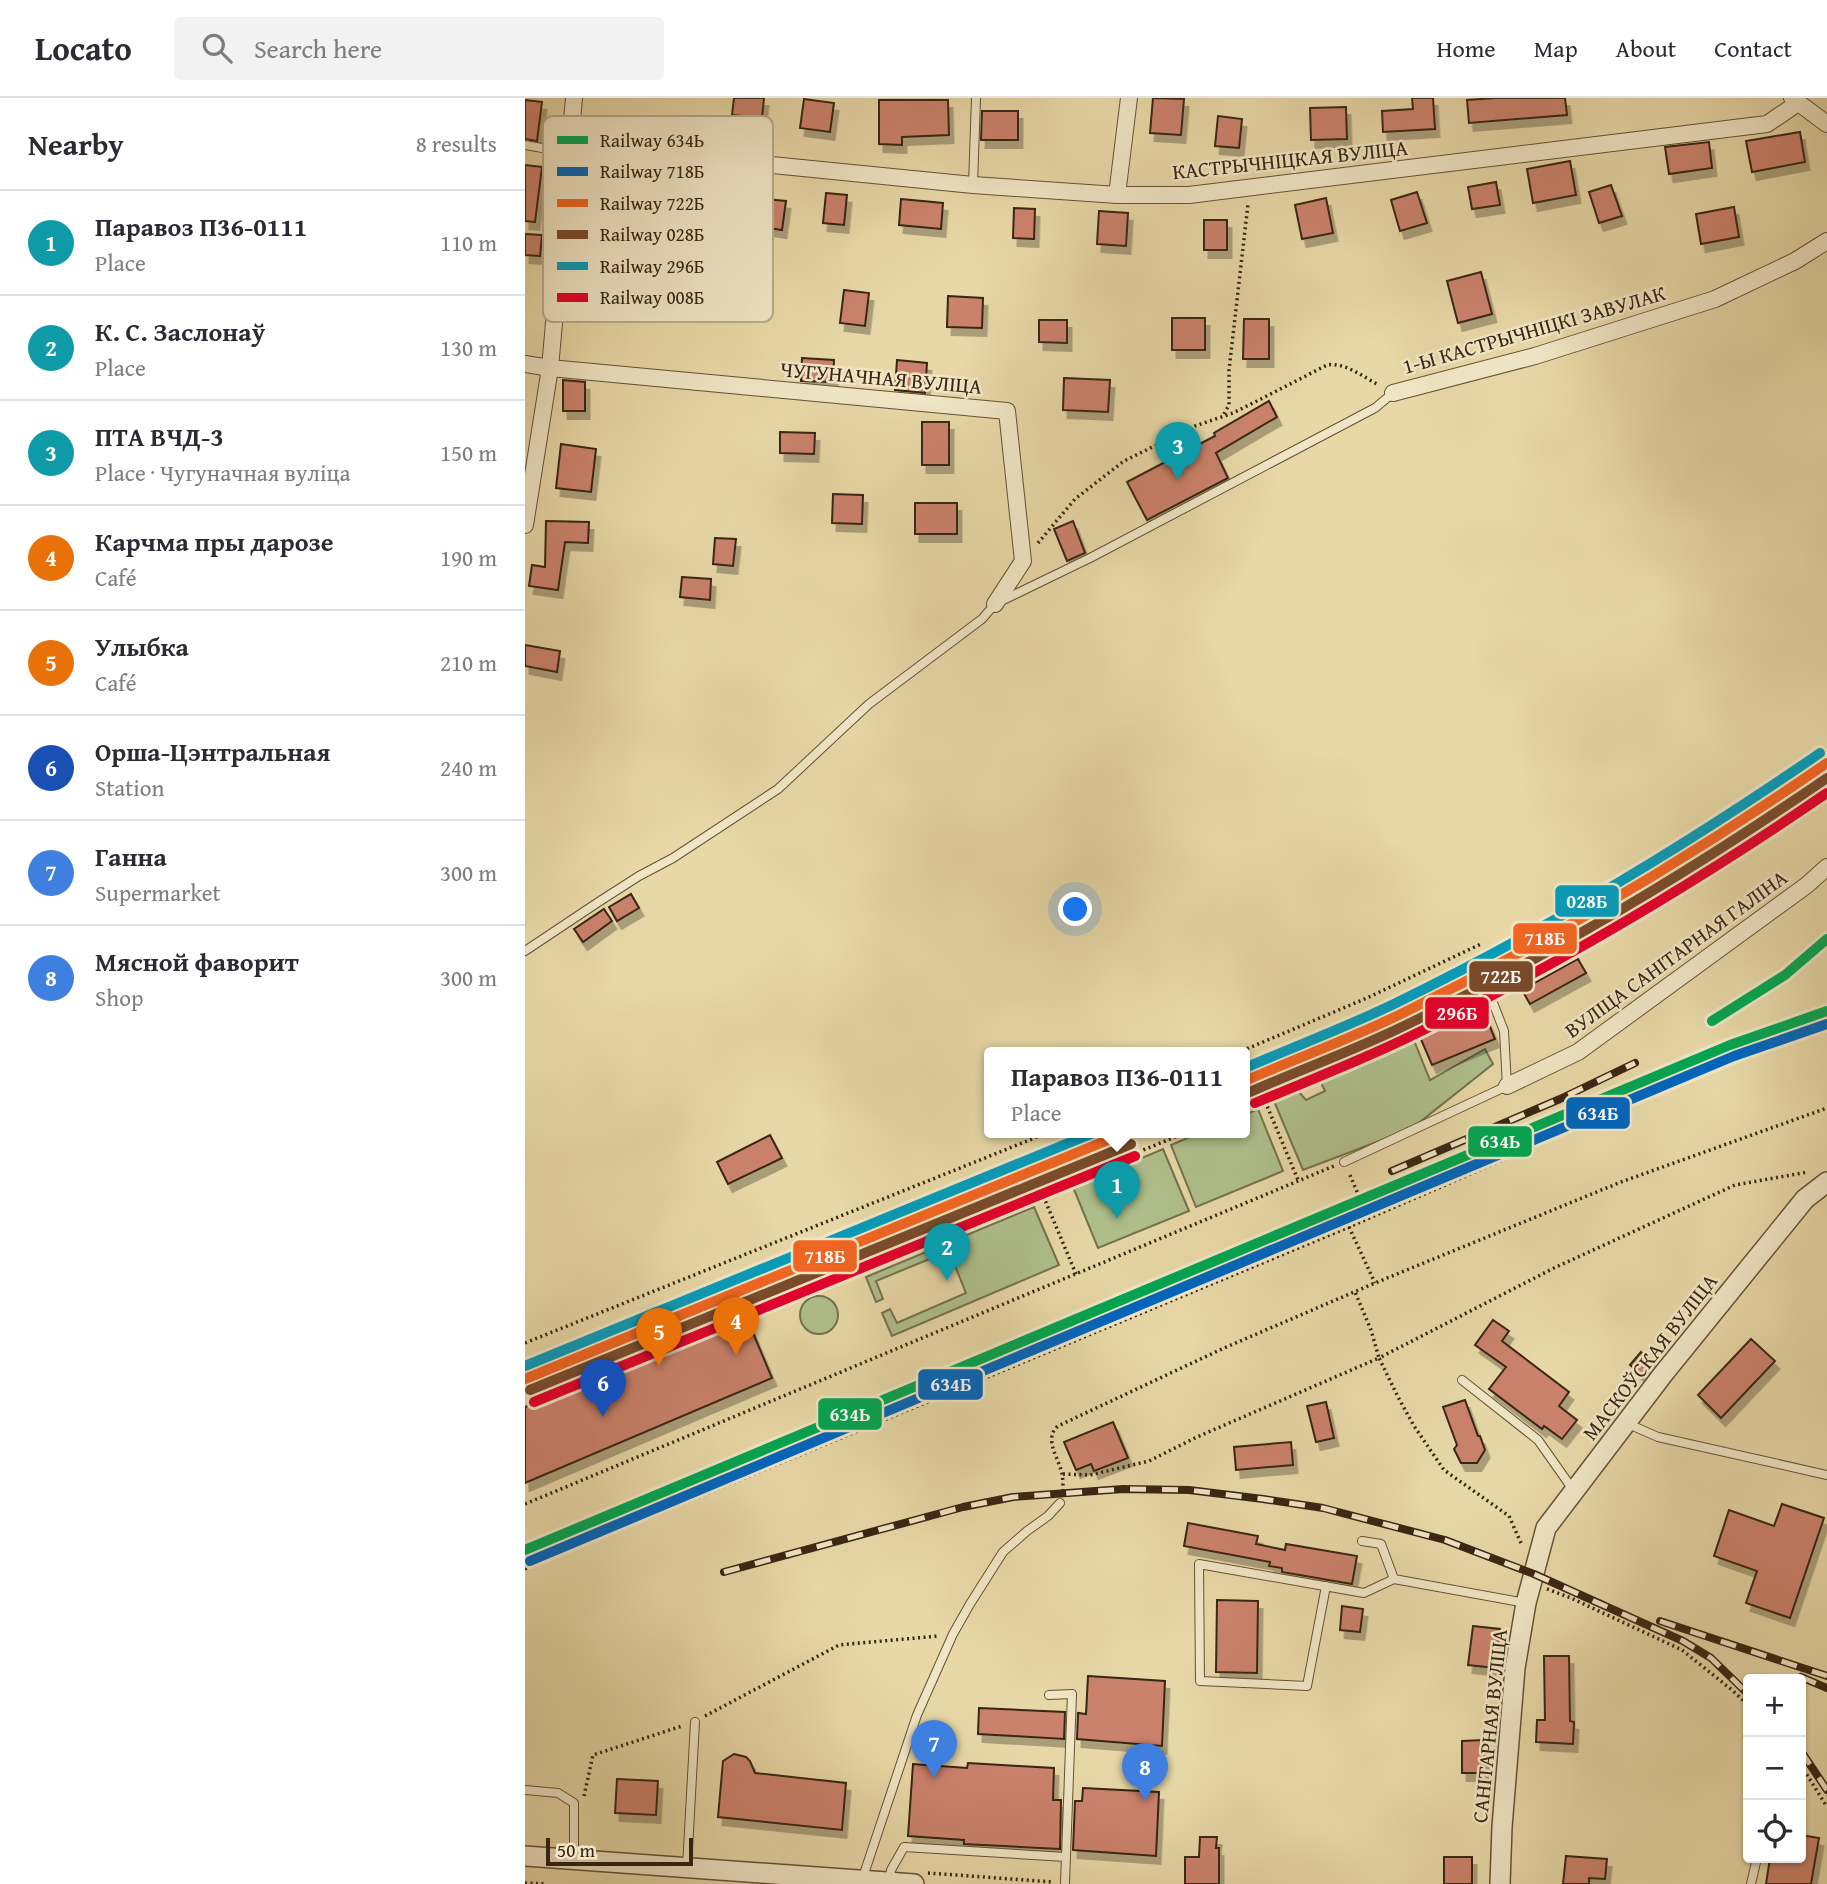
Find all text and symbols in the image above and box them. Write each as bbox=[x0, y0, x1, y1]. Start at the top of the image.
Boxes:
search box bbox=[174, 17, 664, 80]
text: Locato bbox=[35, 24, 132, 72]
icon: search bbox=[198, 29, 236, 67]
text: Search here bbox=[254, 29, 382, 68]
text: Home bbox=[1437, 31, 1496, 66]
text: Map bbox=[1534, 31, 1578, 66]
text: About bbox=[1616, 31, 1676, 66]
text: Contact bbox=[1714, 31, 1792, 66]
legend bbox=[543, 116, 773, 322]
text: Nearby bbox=[28, 122, 124, 166]
text: Railway 634Ь bbox=[600, 126, 704, 154]
text: 8 results bbox=[416, 127, 497, 160]
street label: КАСТРЫЧНІЦКАЯ ВУЛІЦА bbox=[1171, 132, 1409, 187]
text: Railway 718Б bbox=[600, 157, 705, 185]
text: Railway 722Б bbox=[600, 189, 705, 217]
text: Паравоз П36-0111 bbox=[95, 207, 307, 246]
text: Railway 028Б bbox=[600, 220, 705, 248]
text: 1 bbox=[45, 226, 57, 259]
text: 110 m bbox=[440, 226, 497, 259]
text: Place bbox=[95, 246, 146, 279]
text: Railway 296Б bbox=[600, 252, 705, 280]
street label: 1-Ы КАСТРЫЧНІЦКІ ЗАВУЛАК bbox=[1399, 277, 1669, 382]
text: Railway 008Б bbox=[600, 283, 705, 311]
text: К. С. Заслонаў bbox=[95, 312, 265, 351]
text: 2 bbox=[45, 331, 57, 364]
text: 130 m bbox=[440, 331, 497, 364]
text: Place bbox=[95, 351, 146, 384]
street label: ЧУГУНАЧНАЯ ВУЛІЦА bbox=[779, 353, 984, 402]
text: ПТА ВЧД-3 bbox=[95, 417, 224, 456]
pin: 3 bbox=[1155, 422, 1201, 480]
text: 3 bbox=[45, 436, 57, 469]
text: 150 m bbox=[440, 436, 497, 469]
text: Place · Чугуначная вуліца bbox=[95, 456, 351, 489]
text: Карчма пры дарозе bbox=[95, 522, 334, 561]
text: 4 bbox=[45, 541, 57, 574]
text: 190 m bbox=[440, 541, 497, 574]
text: Café bbox=[95, 561, 137, 594]
text: Улыбка bbox=[95, 627, 189, 666]
text: 5 bbox=[45, 646, 57, 679]
text: 210 m bbox=[440, 646, 497, 679]
text: Café bbox=[95, 666, 137, 699]
text: Орша-Цэнтральная bbox=[95, 732, 331, 771]
text: 6 bbox=[45, 751, 57, 784]
text: 240 m bbox=[440, 751, 497, 784]
text: Station bbox=[95, 771, 164, 804]
text: Ганна bbox=[95, 837, 167, 876]
text: 7 bbox=[45, 856, 57, 889]
text: 300 m bbox=[440, 856, 497, 889]
street label: ВУЛІЦА САНІТАРНАЯ ГАЛІНА bbox=[1558, 862, 1794, 1045]
text: Supermarket bbox=[95, 876, 221, 909]
line badge: 028Б bbox=[1554, 884, 1620, 918]
text: 028Б bbox=[1566, 887, 1608, 915]
your location bbox=[1058, 892, 1092, 926]
line badge: 718Б bbox=[1512, 922, 1578, 955]
text: 718Б bbox=[1524, 924, 1566, 952]
text: Мясной фаворит bbox=[95, 942, 299, 981]
line badge: 722Б bbox=[1468, 960, 1534, 993]
text: 8 bbox=[45, 961, 57, 994]
text: 300 m bbox=[440, 961, 497, 994]
text: 722Б bbox=[1480, 962, 1522, 990]
text: Shop bbox=[95, 981, 143, 1014]
line badge: 296Б bbox=[1424, 996, 1490, 1030]
text: 296Б bbox=[1436, 999, 1478, 1027]
popup bbox=[984, 1047, 1250, 1138]
text: Паравоз П36-0111 bbox=[1011, 1057, 1223, 1096]
text: Place bbox=[1011, 1096, 1062, 1129]
line badge: 634Б bbox=[1565, 1096, 1631, 1130]
text: 634Б bbox=[1577, 1099, 1619, 1127]
line badge: 634Ь bbox=[1467, 1125, 1533, 1158]
text: 634Ь bbox=[1479, 1127, 1521, 1155]
pin: 1 bbox=[1094, 1161, 1140, 1219]
pin: 2 bbox=[924, 1223, 970, 1281]
line badge: 718Б bbox=[792, 1239, 858, 1273]
text: 718Б bbox=[804, 1242, 846, 1270]
street label: МАСКОЎСКАЯ ВУЛІЦА bbox=[1575, 1267, 1725, 1447]
pin: 4 bbox=[713, 1297, 759, 1355]
pin: 5 bbox=[636, 1308, 682, 1366]
pin: 6 bbox=[580, 1359, 626, 1417]
line badge: 634Б bbox=[917, 1368, 984, 1401]
text: 634Б bbox=[930, 1370, 972, 1398]
line badge: 634Ь bbox=[817, 1397, 883, 1431]
text: 634Ь bbox=[829, 1400, 871, 1428]
street label: САНІТАРНАЯ ВУЛІЦА bbox=[1464, 1627, 1515, 1824]
map controls bbox=[1743, 1674, 1806, 1863]
button: + bbox=[1743, 1674, 1806, 1737]
pin: 7 bbox=[911, 1720, 957, 1778]
button: − bbox=[1743, 1737, 1806, 1800]
pin: 8 bbox=[1122, 1743, 1168, 1801]
button: locate bbox=[1743, 1800, 1806, 1863]
scale bar bbox=[546, 1835, 693, 1867]
text: 50 m bbox=[557, 1836, 595, 1864]

